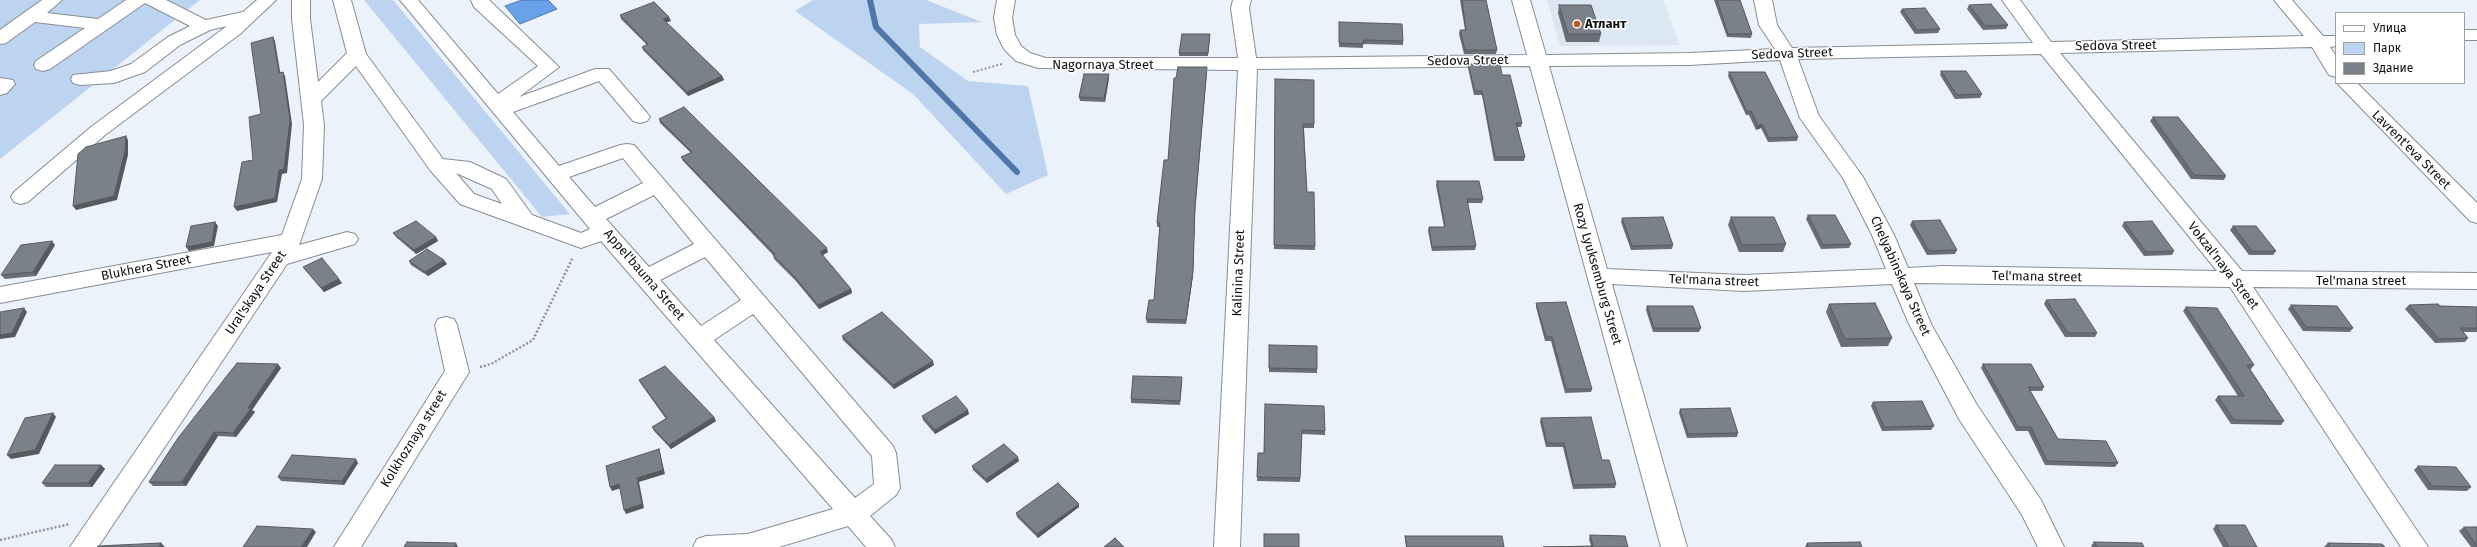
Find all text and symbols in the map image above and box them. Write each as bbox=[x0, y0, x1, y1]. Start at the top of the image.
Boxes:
legend bbox=[2335, 12, 2465, 84]
place label: Атлант bbox=[1585, 16, 1626, 32]
marker: Атлант bbox=[1572, 19, 1582, 29]
text: Улица bbox=[2373, 21, 2407, 35]
street label: Sedova Street bbox=[2075, 37, 2157, 55]
text: Парк bbox=[2373, 41, 2401, 55]
street label: Sedova Street bbox=[1751, 45, 1833, 63]
street label: Sedova Street bbox=[1427, 52, 1509, 70]
street label: Nagornaya Street bbox=[1052, 57, 1154, 73]
text: Здание bbox=[2373, 61, 2413, 75]
street label: Lavrent'eva Street bbox=[2368, 107, 2454, 193]
street label: Rozy Lyuksemburg Street bbox=[1569, 201, 1625, 347]
street label: Chelyabinskaya Street bbox=[1867, 214, 1933, 338]
street label: Vokzal'naya Street bbox=[2184, 219, 2262, 313]
street label: Appel'bauma Street bbox=[600, 226, 688, 324]
street label: Kalinina Street bbox=[1230, 229, 1248, 317]
street label: Ural'skaya Street bbox=[222, 248, 290, 338]
street label: Blukhera Street bbox=[100, 252, 192, 284]
street label: Tel'mana street bbox=[1992, 268, 2082, 286]
street label: Tel'mana street bbox=[1669, 272, 1759, 290]
street label: Tel'mana street bbox=[2316, 273, 2406, 289]
street label: Kolkhoznaya street bbox=[378, 387, 450, 491]

